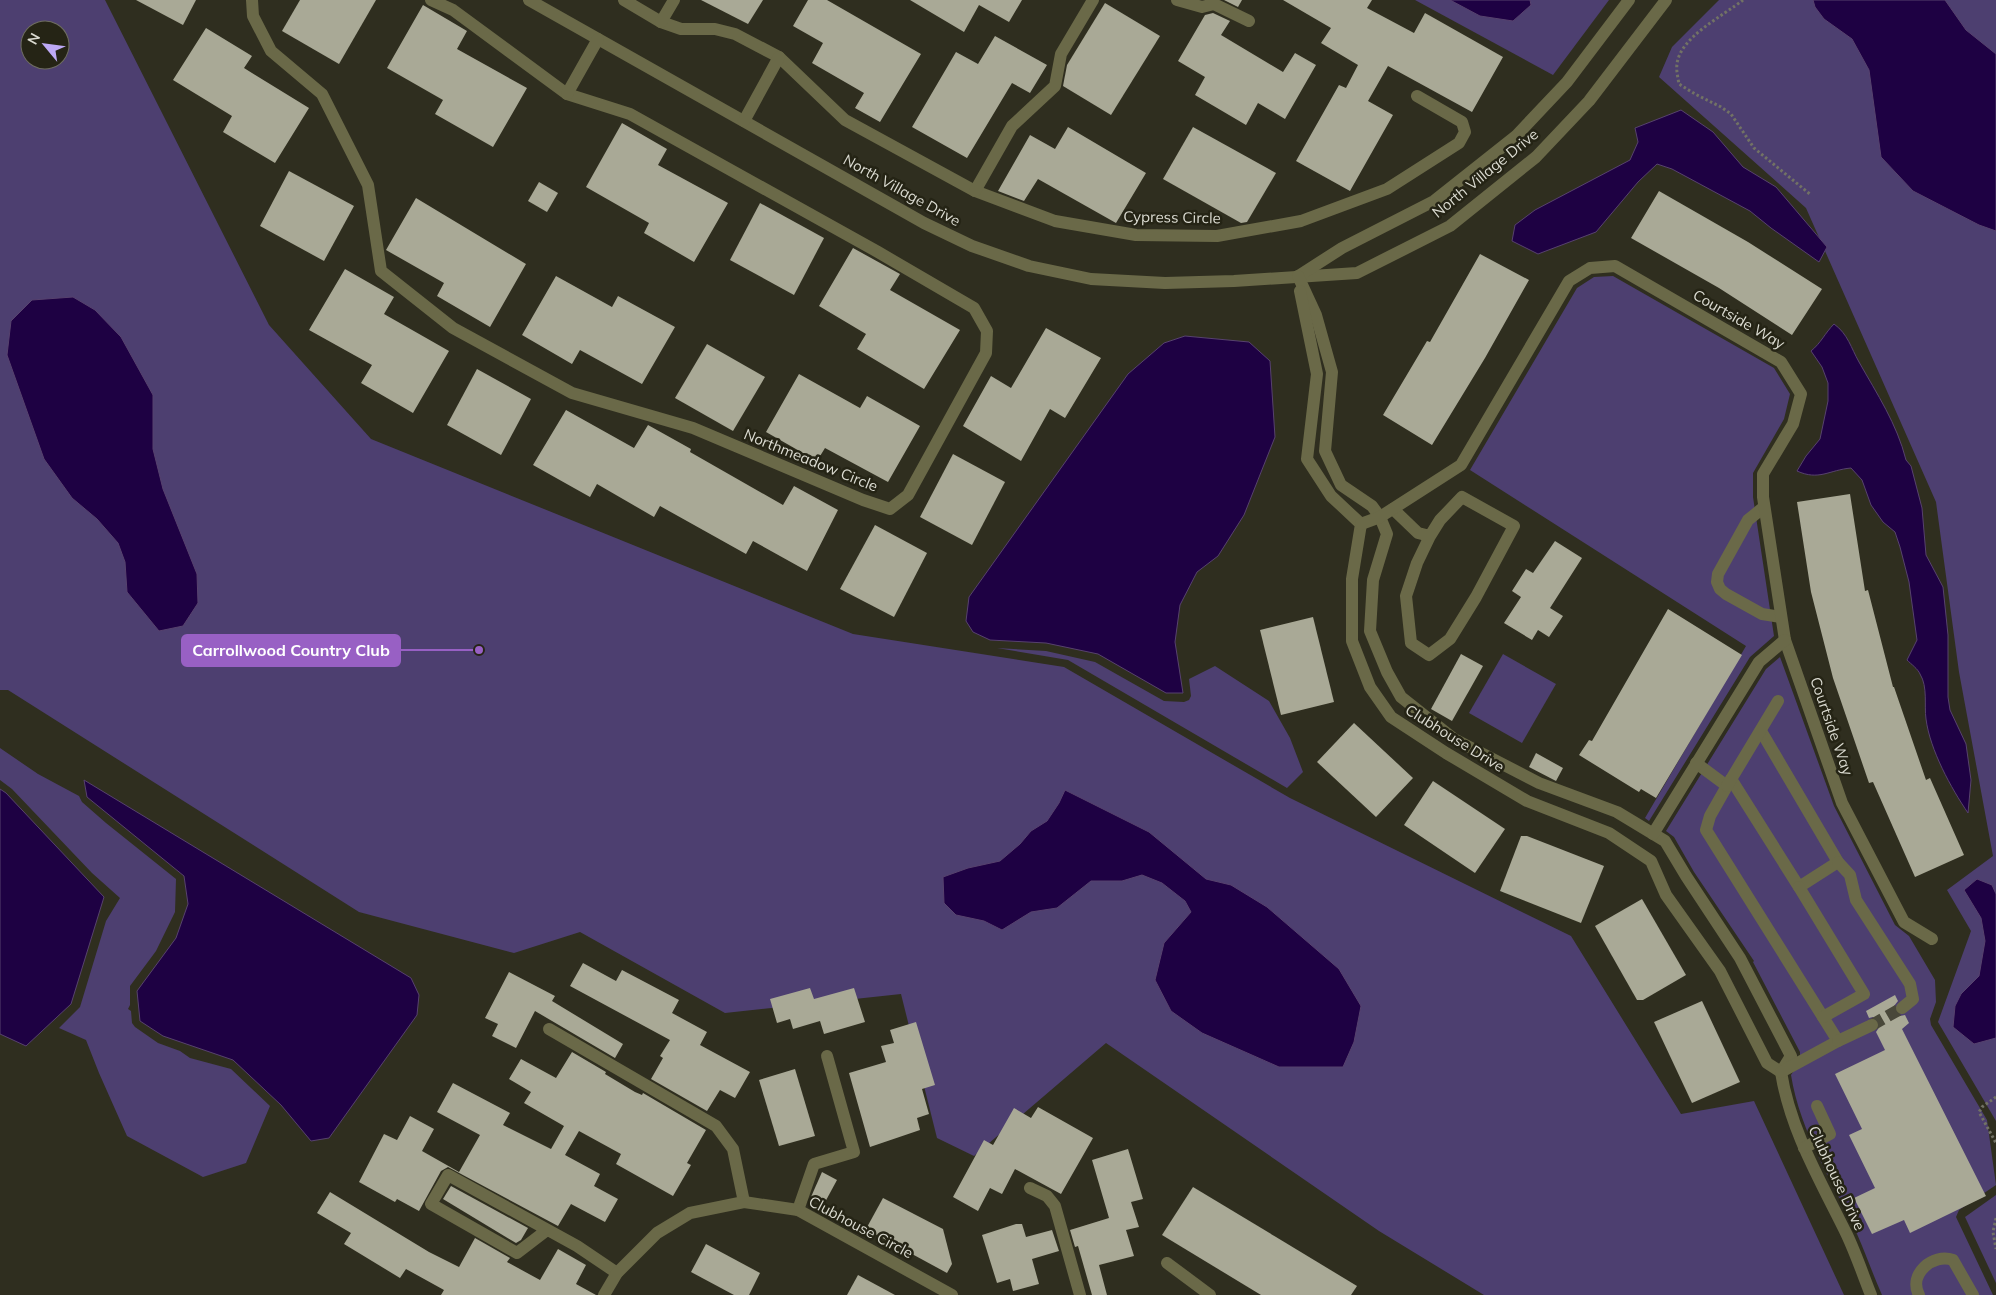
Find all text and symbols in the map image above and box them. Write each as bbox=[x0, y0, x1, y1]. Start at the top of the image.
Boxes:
north arrow bbox=[20, 20, 70, 70]
text: N bbox=[23, 30, 44, 48]
street label: North Village Drive bbox=[1428, 124, 1542, 222]
street label: North Village Drive bbox=[840, 150, 964, 230]
street label: Cypress Circle bbox=[1123, 207, 1221, 227]
street label: Courtside Way bbox=[1690, 285, 1788, 353]
street label: Northmeadow Circle bbox=[741, 424, 881, 496]
callout: Carrollwood Country Club bbox=[182, 635, 400, 666]
text: Carrollwood Country Club bbox=[192, 640, 390, 660]
street label: Courtside Way bbox=[1806, 674, 1858, 778]
street label: Clubhouse Drive bbox=[1402, 700, 1508, 776]
street label: Clubhouse Drive bbox=[1804, 1123, 1870, 1233]
street label: Clubhouse Circle bbox=[806, 1192, 916, 1262]

